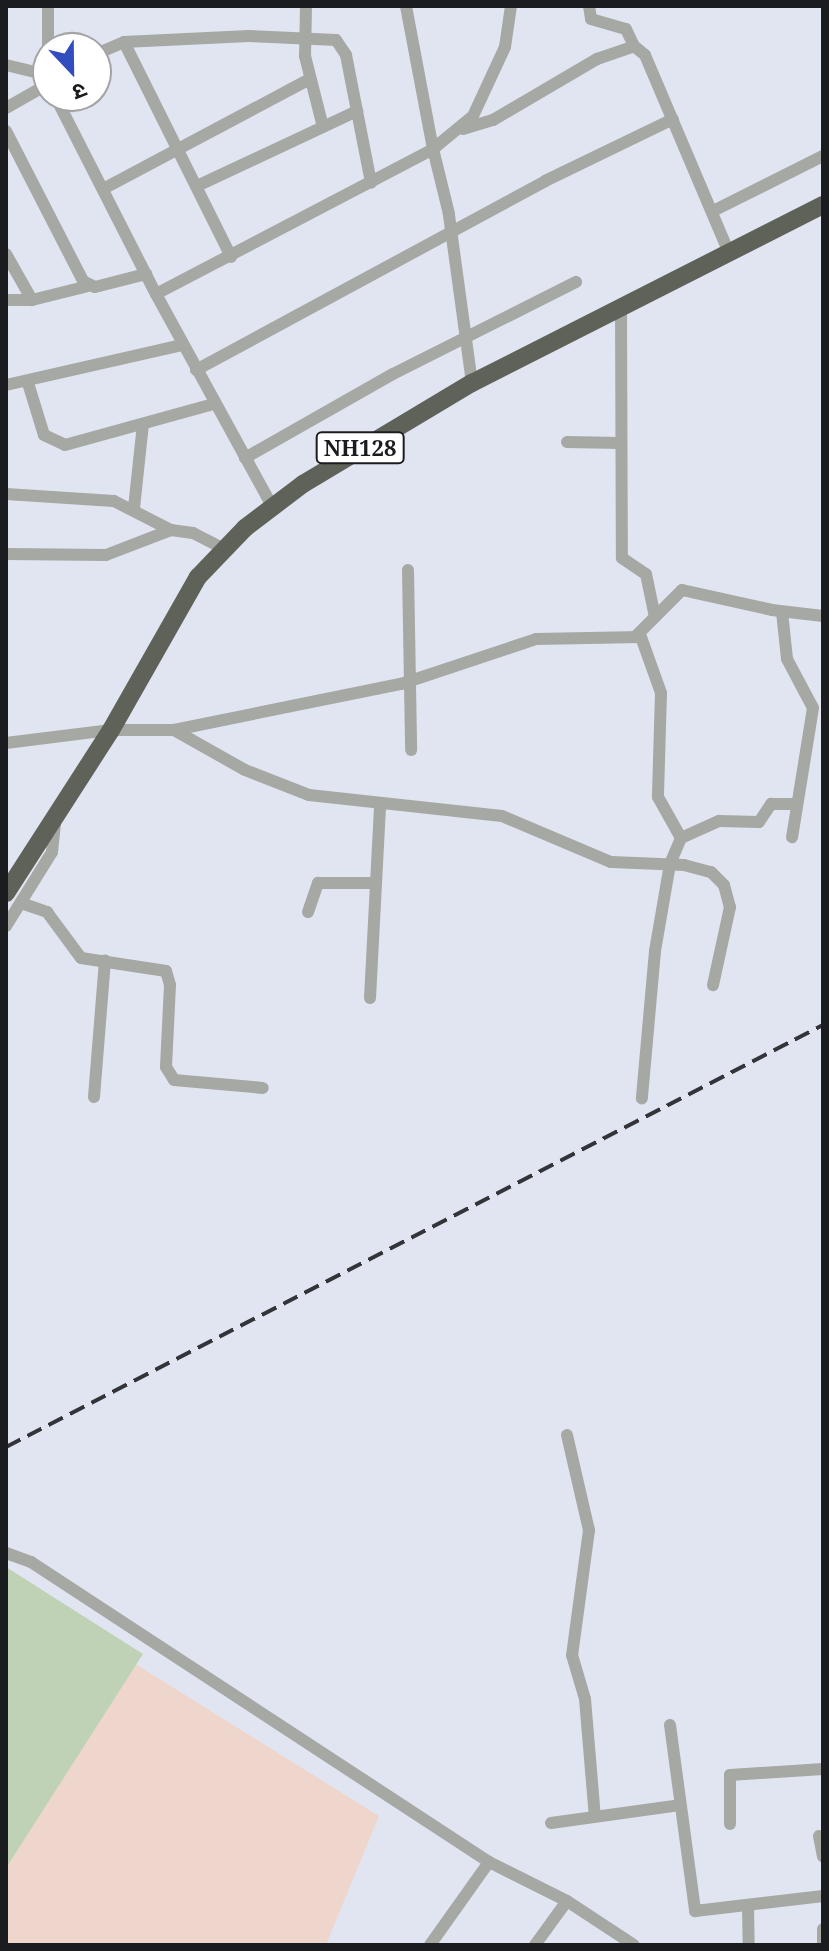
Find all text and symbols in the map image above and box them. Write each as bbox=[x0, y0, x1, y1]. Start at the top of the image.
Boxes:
north arrow bbox=[32, 32, 112, 112]
text: उ bbox=[69, 76, 92, 109]
road number: NH128 bbox=[314, 430, 406, 466]

